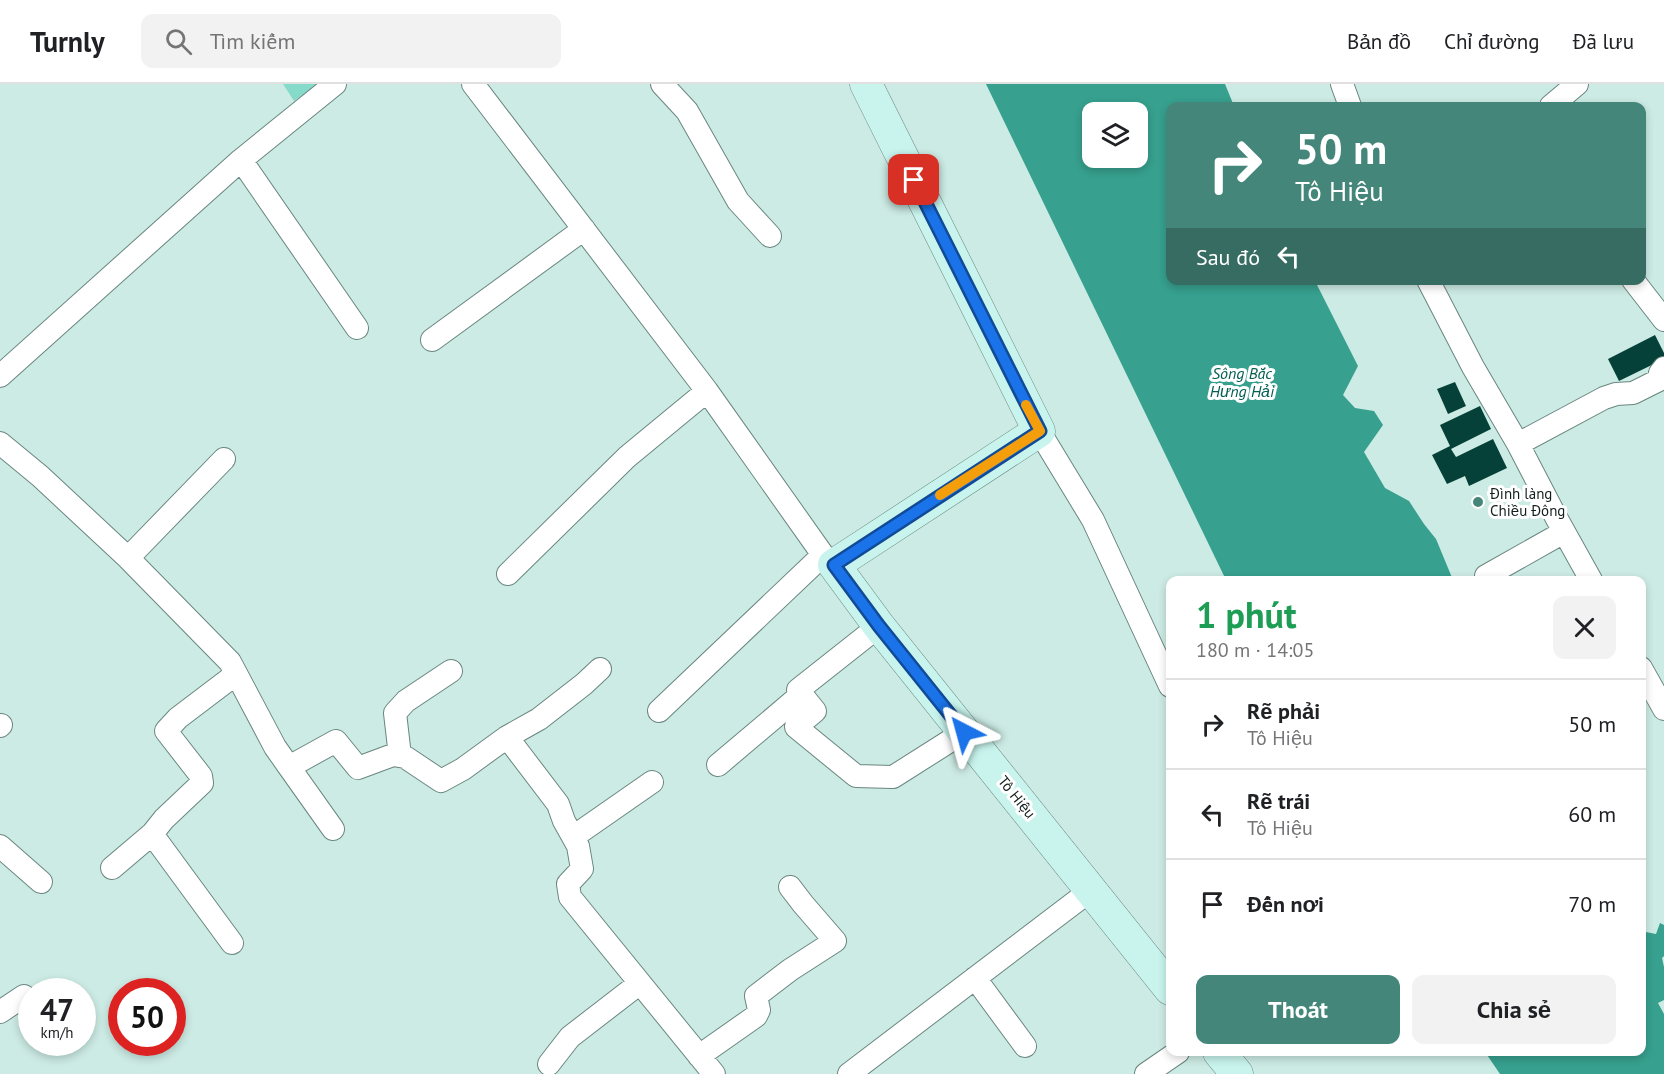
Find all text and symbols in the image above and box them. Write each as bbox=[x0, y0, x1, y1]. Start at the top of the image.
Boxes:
search box bbox=[141, 14, 561, 68]
text: Turnly bbox=[30, 23, 105, 60]
icon: search bbox=[162, 25, 195, 58]
text: Tìm kiếm bbox=[210, 27, 295, 55]
text: Bản đồ bbox=[1347, 28, 1411, 55]
text: Chỉ đường bbox=[1444, 28, 1540, 55]
text: Đã lưu bbox=[1573, 28, 1634, 55]
map controls bbox=[1082, 102, 1148, 168]
button: layers bbox=[1082, 102, 1148, 168]
text: 50 m bbox=[1295, 121, 1387, 176]
icon: right bbox=[1196, 126, 1274, 204]
pin bbox=[888, 154, 939, 205]
icon: arrive bbox=[897, 163, 930, 196]
text: Tô Hiệu bbox=[1295, 174, 1384, 208]
icon: left bbox=[1272, 240, 1305, 273]
text: Sau đó bbox=[1196, 243, 1260, 271]
water label: Sông Bắc Hưng Hải bbox=[1210, 363, 1275, 401]
place label: Đình làng Chiều Đông bbox=[1489, 484, 1565, 520]
marker: Đình làng Chiều Đông bbox=[1471, 495, 1485, 509]
text: 1 phút bbox=[1196, 591, 1297, 638]
button: close bbox=[1553, 596, 1616, 659]
text: 180 m · 14:05 bbox=[1196, 637, 1314, 663]
text: Rẽ phải bbox=[1247, 697, 1320, 725]
position arrow bbox=[932, 700, 996, 764]
icon: right bbox=[1196, 708, 1229, 741]
text: 50 m bbox=[1568, 710, 1616, 738]
text: Tô Hiệu bbox=[1247, 725, 1313, 751]
street label: Tô Hiệu bbox=[994, 772, 1040, 822]
text: Rẽ trái bbox=[1247, 787, 1310, 815]
icon: left bbox=[1196, 798, 1229, 831]
text: 60 m bbox=[1568, 800, 1616, 828]
text: Tô Hiệu bbox=[1247, 815, 1313, 841]
icon: arrive bbox=[1196, 888, 1229, 921]
text: Đến nơi bbox=[1247, 890, 1324, 918]
text: 70 m bbox=[1568, 890, 1616, 918]
button: Thoát bbox=[1196, 975, 1400, 1044]
button: Chia sẻ bbox=[1412, 975, 1616, 1044]
speed limit sign: 50 bbox=[108, 978, 186, 1056]
text: 47 bbox=[40, 990, 74, 1029]
text: km/h bbox=[41, 1023, 73, 1042]

